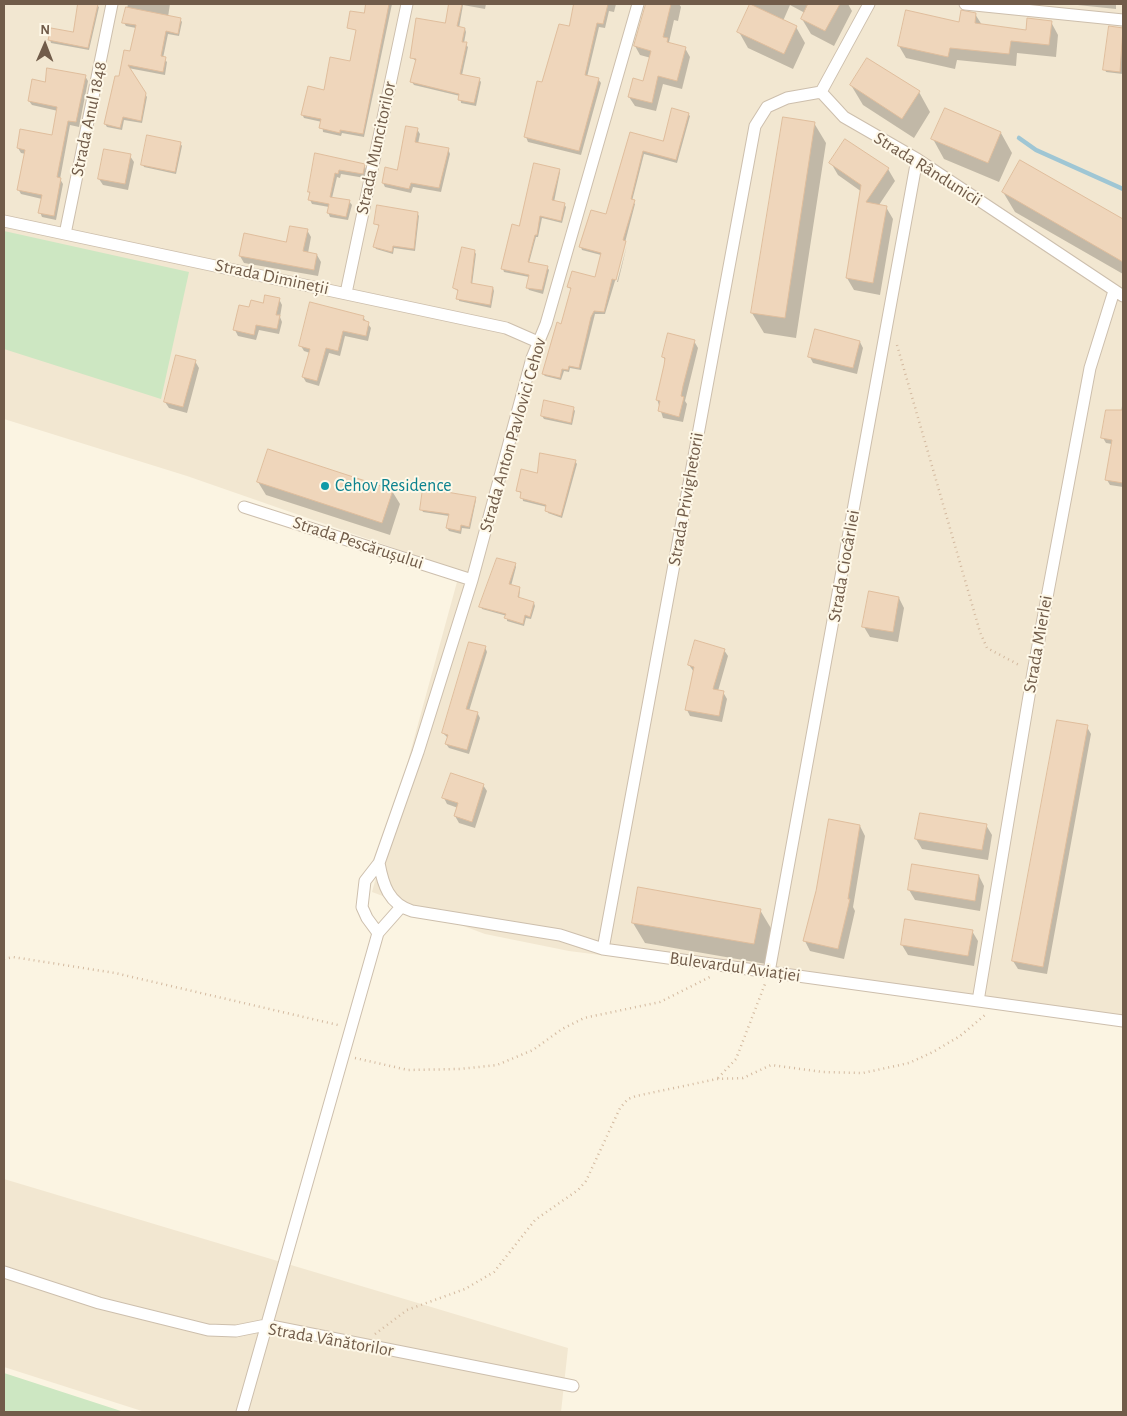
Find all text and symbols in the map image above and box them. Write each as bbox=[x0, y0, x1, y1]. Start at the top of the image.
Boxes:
north arrow bbox=[20, 20, 70, 70]
text: N bbox=[40, 23, 50, 37]
street label: Strada Anul 1848 bbox=[66, 60, 112, 178]
street label: Strada Muncitorilor bbox=[351, 80, 401, 216]
street label: Strada Rândunicii bbox=[870, 127, 986, 211]
street label: Strada Dimineții bbox=[213, 254, 331, 300]
street label: Strada Anton Pavlovici Cehov bbox=[475, 335, 551, 535]
street label: Strada Privighetorii bbox=[664, 431, 708, 567]
place label: Cehov Residence bbox=[335, 475, 452, 497]
marker: Cehov Residence bbox=[319, 480, 331, 492]
street label: Strada Ciocârliei bbox=[824, 508, 864, 624]
street label: Strada Pescărușului bbox=[290, 512, 426, 574]
street label: Strada Mierlei bbox=[1019, 594, 1057, 694]
street label: Bulevardul Aviației bbox=[668, 947, 802, 987]
street label: Strada Vânătorilor bbox=[267, 1318, 395, 1362]

